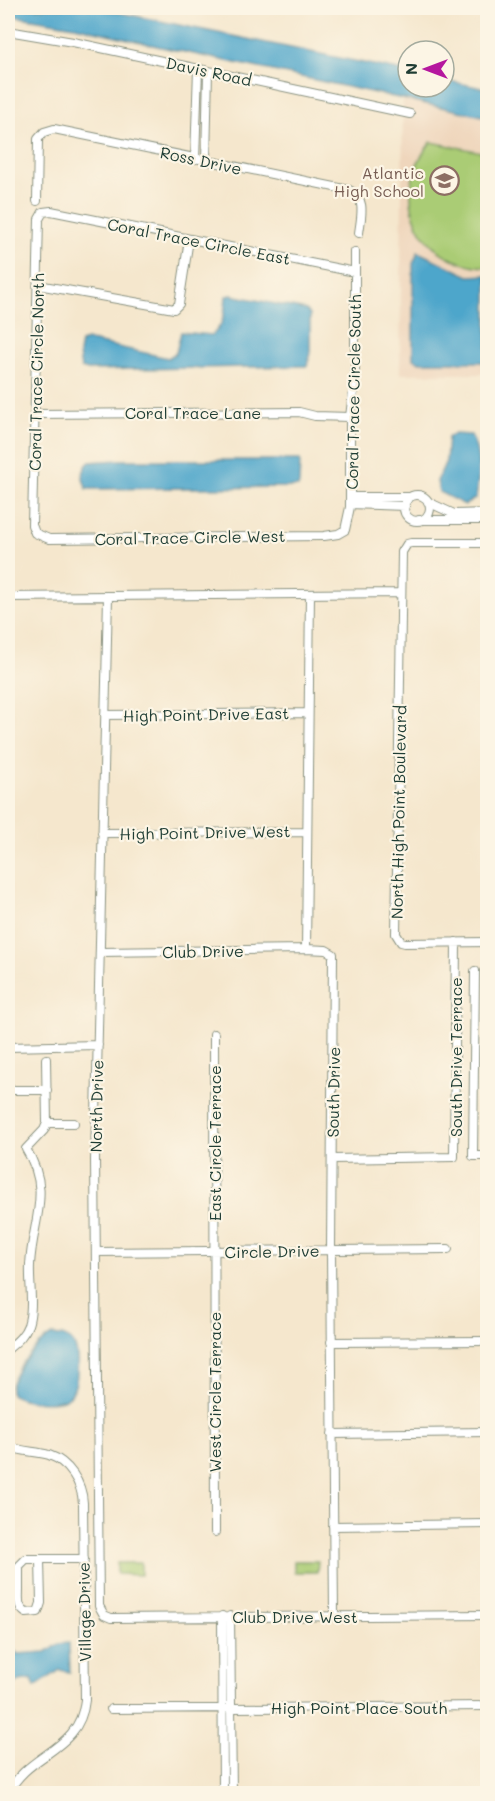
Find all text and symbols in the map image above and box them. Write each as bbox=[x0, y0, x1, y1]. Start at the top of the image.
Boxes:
north arrow bbox=[396, 39, 456, 99]
street label: Davis Road bbox=[164, 52, 254, 90]
text: N bbox=[400, 63, 421, 75]
street label: Ross Drive bbox=[158, 141, 244, 179]
place label: Atlantic High School bbox=[334, 162, 424, 201]
school or university icon: Atlantic High School bbox=[429, 165, 461, 197]
street label: Coral Trace Circle East bbox=[106, 213, 292, 269]
street label: Coral Trace Circle North bbox=[24, 273, 48, 471]
street label: Coral Trace Circle South bbox=[341, 294, 365, 490]
street label: Coral Trace Lane bbox=[125, 402, 261, 423]
street label: Coral Trace Circle West bbox=[94, 525, 286, 549]
street label: High Point Drive East bbox=[123, 702, 289, 726]
street label: North High Point Boulevard bbox=[386, 705, 410, 919]
street label: High Point Drive West bbox=[119, 820, 291, 844]
street label: Club Drive bbox=[162, 940, 244, 962]
street label: South Drive Terrace bbox=[445, 977, 466, 1137]
street label: South Drive bbox=[322, 1046, 344, 1138]
street label: North Drive bbox=[85, 1059, 107, 1153]
street label: East Circle Terrace bbox=[204, 1065, 225, 1221]
street label: Circle Drive bbox=[224, 1240, 320, 1262]
street label: West Circle Terrace bbox=[204, 1312, 225, 1472]
street label: Village Drive bbox=[73, 1562, 95, 1662]
street label: Club Drive West bbox=[232, 1606, 358, 1627]
street label: High Point Place South bbox=[271, 1697, 447, 1718]

